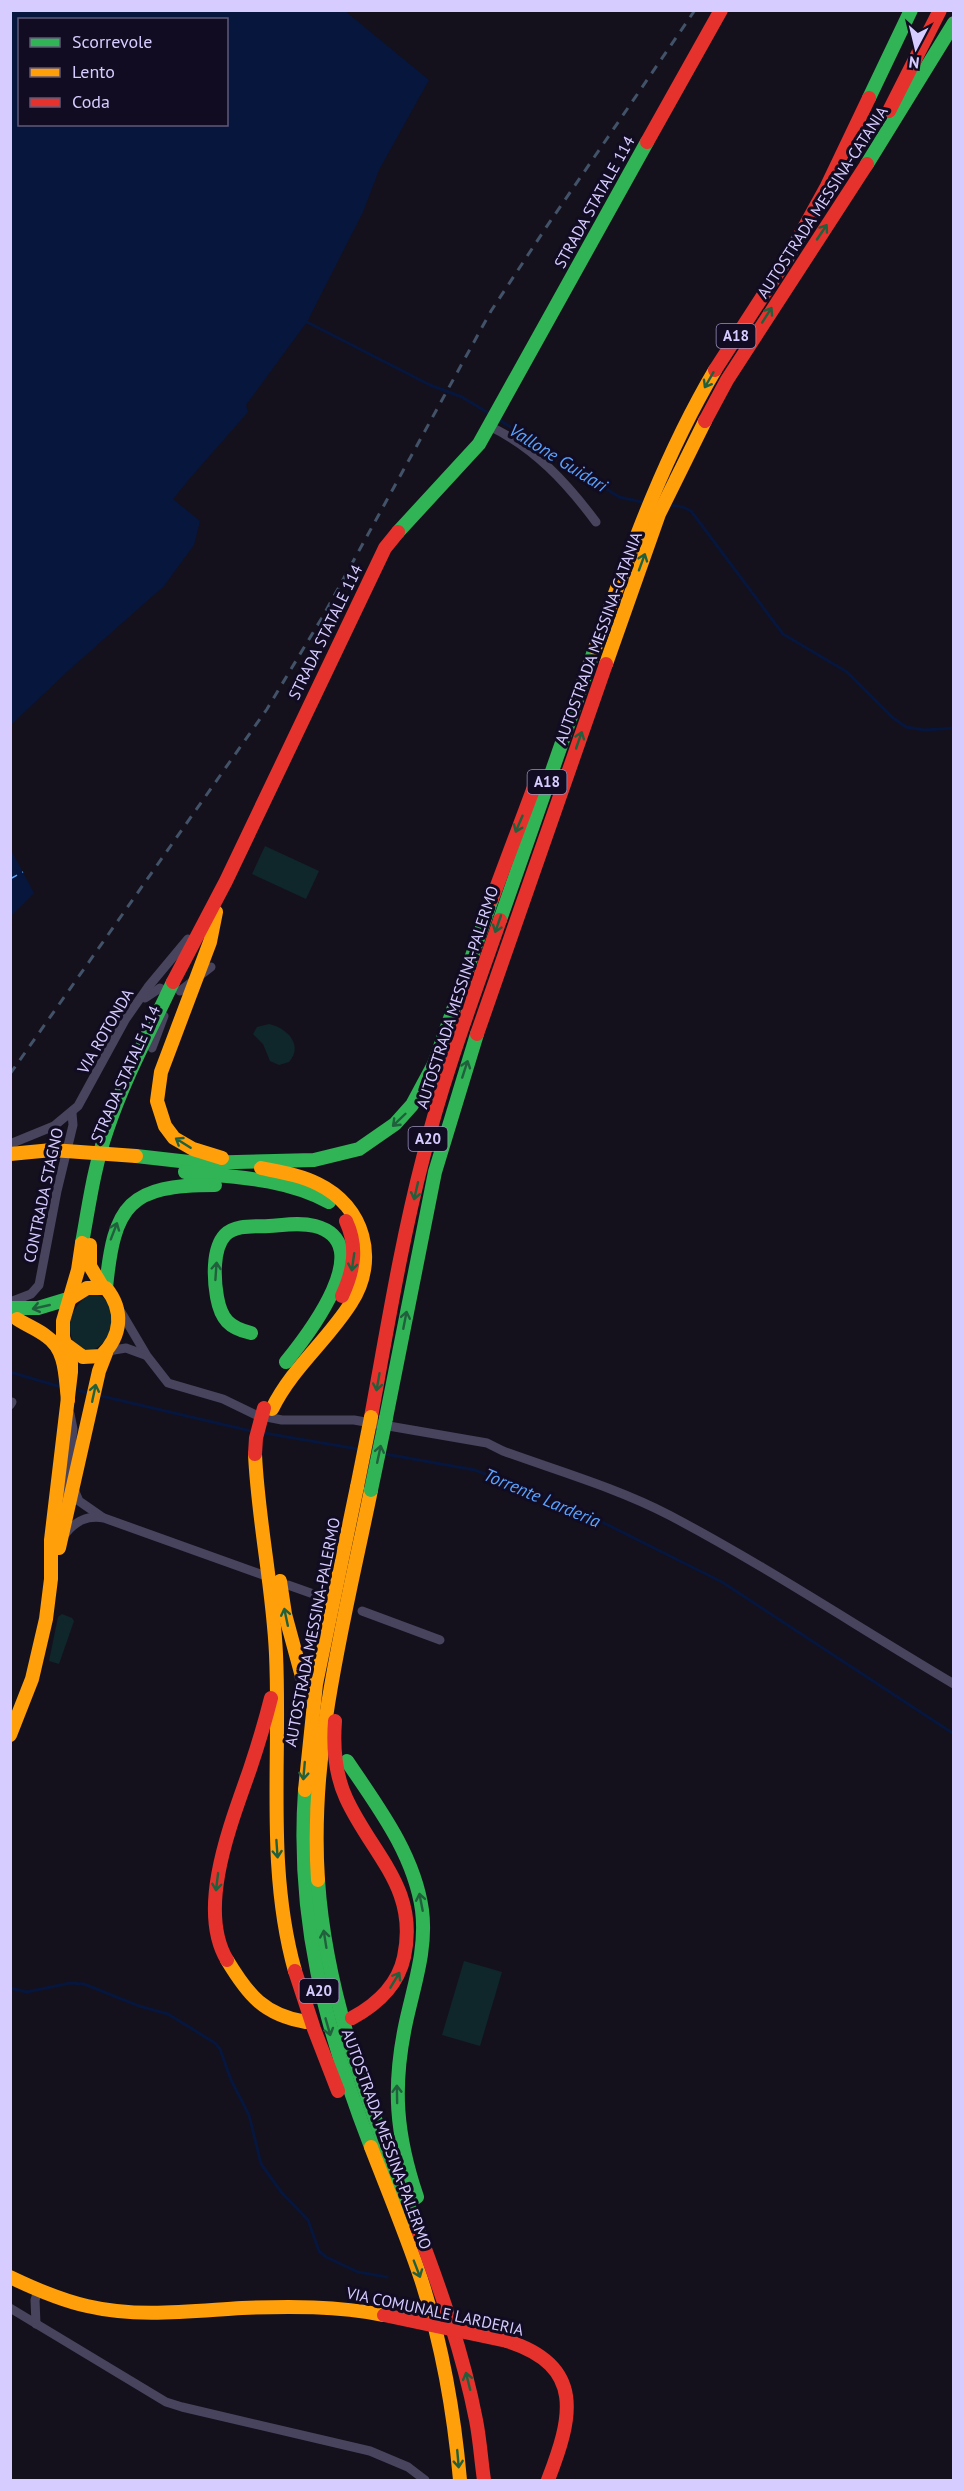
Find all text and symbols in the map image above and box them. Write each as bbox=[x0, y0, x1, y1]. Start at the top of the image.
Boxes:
legend bbox=[18, 18, 228, 126]
north arrow bbox=[886, 18, 946, 78]
text: Scorrevole bbox=[72, 30, 152, 53]
text: N bbox=[908, 52, 921, 73]
text: Lento bbox=[72, 60, 115, 83]
text: Coda bbox=[72, 90, 110, 113]
street label: AUTOSTRADA MESSINA-CATANIA bbox=[752, 102, 892, 302]
street label: STRADA STATALE 114 bbox=[549, 132, 639, 272]
one-way arrow bbox=[816, 223, 829, 240]
one-way arrow bbox=[761, 307, 774, 324]
road number: A18 bbox=[716, 324, 756, 348]
one-way arrow bbox=[703, 371, 715, 388]
water label: Vallone Guidari bbox=[505, 418, 613, 498]
street label: AUTOSTRADA MESSINA-CATANIA bbox=[550, 528, 646, 747]
one-way arrow bbox=[638, 553, 649, 571]
street label: STRADA STATALE 114 bbox=[284, 561, 367, 703]
one-way arrow bbox=[575, 731, 586, 750]
road number: A18 bbox=[528, 770, 566, 794]
one-way arrow bbox=[513, 814, 524, 833]
street label: AUTOSTRADA MESSINA-PALERMO bbox=[411, 883, 503, 1111]
one-way arrow bbox=[492, 914, 503, 933]
street label: VIA ROTONDA bbox=[72, 984, 138, 1078]
street label: STRADA STATALE 114 bbox=[86, 1002, 164, 1146]
one-way arrow bbox=[460, 1060, 471, 1079]
one-way arrow bbox=[391, 1112, 406, 1127]
street label: CONTRADA STAGNO bbox=[19, 1126, 67, 1264]
road number: A20 bbox=[408, 1127, 448, 1151]
one-way arrow bbox=[175, 1136, 192, 1148]
one-way arrow bbox=[409, 1181, 421, 1200]
one-way arrow bbox=[110, 1222, 121, 1240]
one-way arrow bbox=[348, 1252, 359, 1271]
one-way arrow bbox=[211, 1261, 222, 1281]
one-way arrow bbox=[32, 1301, 51, 1313]
one-way arrow bbox=[400, 1310, 411, 1330]
one-way arrow bbox=[372, 1371, 383, 1391]
one-way arrow bbox=[89, 1384, 101, 1403]
one-way arrow bbox=[373, 1445, 385, 1464]
water label: Torrente Larderia bbox=[480, 1463, 604, 1533]
street label: AUTOSTRADA MESSINA-PALERMO bbox=[280, 1516, 344, 1748]
one-way arrow bbox=[280, 1607, 291, 1627]
one-way arrow bbox=[298, 1761, 309, 1781]
one-way arrow bbox=[271, 1838, 282, 1858]
one-way arrow bbox=[212, 1872, 223, 1892]
one-way arrow bbox=[415, 1893, 426, 1912]
one-way arrow bbox=[319, 1930, 330, 1949]
one-way arrow bbox=[389, 1972, 401, 1989]
road number: A20 bbox=[300, 1979, 338, 2003]
one-way arrow bbox=[323, 2017, 334, 2036]
street label: AUTOSTRADA MESSINA-PALERMO bbox=[338, 2026, 436, 2252]
one-way arrow bbox=[391, 2084, 403, 2104]
one-way arrow bbox=[412, 2259, 423, 2278]
street label: VIA COMUNALE LARDERIA bbox=[344, 2282, 526, 2340]
one-way arrow bbox=[461, 2372, 473, 2391]
one-way arrow bbox=[453, 2449, 464, 2468]

